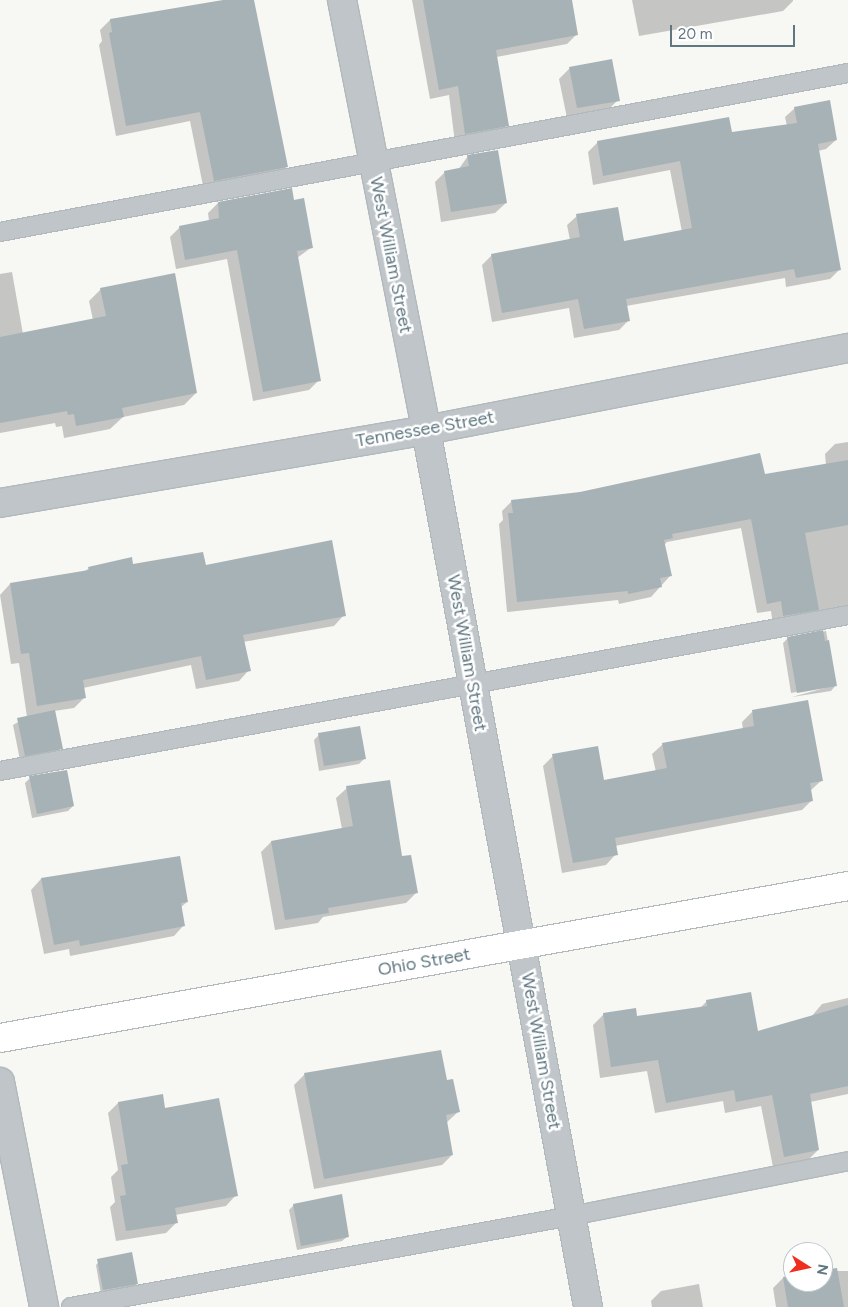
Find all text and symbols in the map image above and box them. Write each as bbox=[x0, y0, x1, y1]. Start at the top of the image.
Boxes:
scale bar bbox=[673, 15, 798, 47]
text: 20 m bbox=[678, 25, 712, 43]
street label: West William Street bbox=[365, 175, 417, 335]
street label: Tennessee Street bbox=[354, 406, 496, 452]
street label: West William Street bbox=[443, 573, 491, 733]
street label: Ohio Street bbox=[376, 943, 472, 981]
street label: West William Street bbox=[517, 971, 565, 1131]
north arrow bbox=[783, 1242, 833, 1292]
text: N bbox=[813, 1263, 832, 1276]

